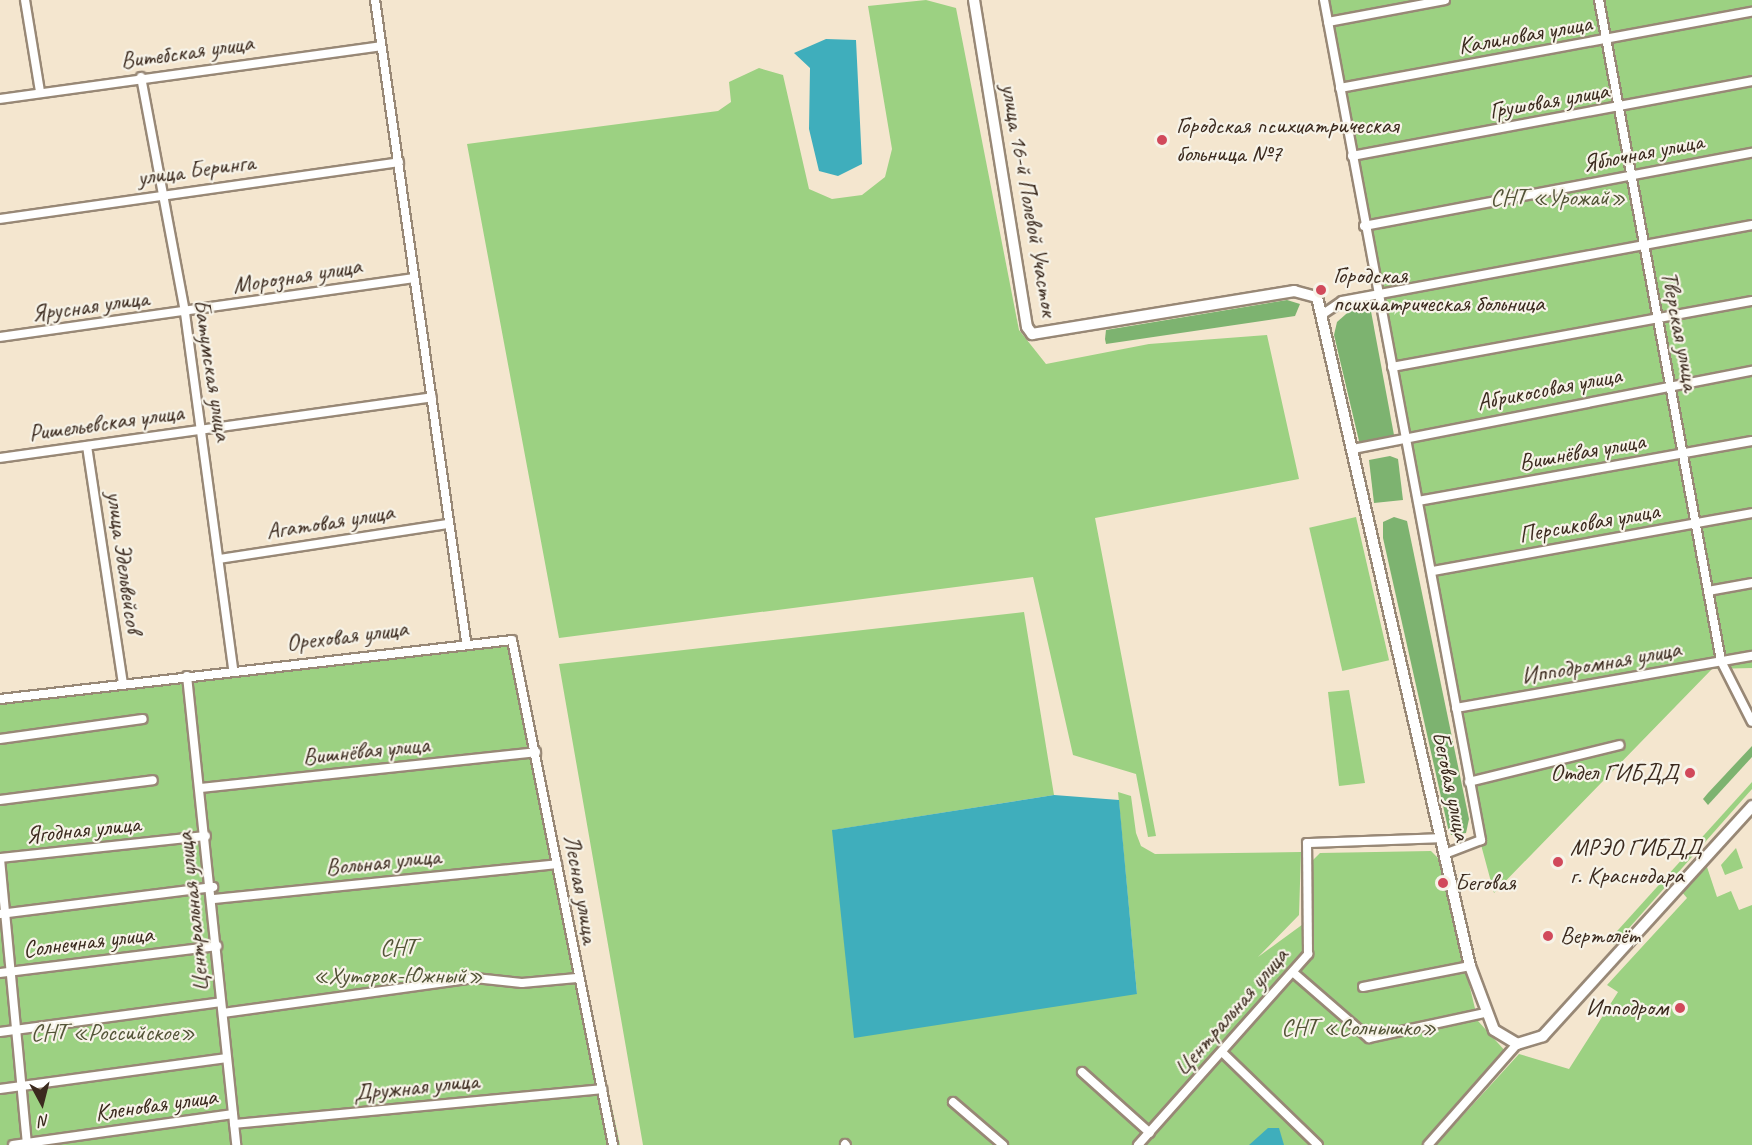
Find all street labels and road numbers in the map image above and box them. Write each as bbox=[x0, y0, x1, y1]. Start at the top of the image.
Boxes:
street label: Калиновая улица bbox=[1455, 9, 1595, 61]
street label: Витебская улица bbox=[118, 28, 256, 76]
street label: Грушовая улица bbox=[1486, 76, 1612, 126]
street label: улица 16-й Полевой Участок bbox=[994, 81, 1064, 319]
street label: Яблочная улица bbox=[1580, 127, 1706, 179]
street label: улица Беринга bbox=[136, 148, 256, 192]
street label: Морозная улица bbox=[230, 252, 364, 300]
street label: Тверская улица bbox=[1654, 268, 1706, 394]
street label: Ярусная улица bbox=[30, 284, 150, 328]
street label: Батумская улица bbox=[186, 296, 238, 444]
street label: Абрикосовая улица bbox=[1473, 361, 1625, 417]
street label: Ришельевская улица bbox=[26, 398, 186, 448]
street label: Вишнёвая улица bbox=[1516, 427, 1648, 477]
street label: улица Эдельвейсов bbox=[100, 489, 148, 635]
street label: Персиковая улица bbox=[1515, 496, 1663, 550]
street label: Агатовая улица bbox=[263, 498, 397, 546]
street label: Ореховая улица bbox=[284, 614, 410, 658]
street label: Ипподромная улица bbox=[1518, 635, 1684, 691]
street label: Беговая улица bbox=[1425, 728, 1477, 844]
street label: Вишнёвая улица bbox=[300, 730, 432, 772]
street label: Ягодная улица bbox=[24, 810, 142, 850]
street label: Центральная улица bbox=[170, 830, 216, 994]
street label: Лесная улица bbox=[557, 832, 605, 946]
street label: Вольная улица bbox=[324, 842, 442, 882]
street label: Солнечная улица bbox=[20, 920, 156, 964]
street label: Центральная улица bbox=[1167, 941, 1295, 1083]
street label: Дружная улица bbox=[352, 1066, 480, 1108]
street label: Кленовая улица bbox=[93, 1082, 219, 1128]

